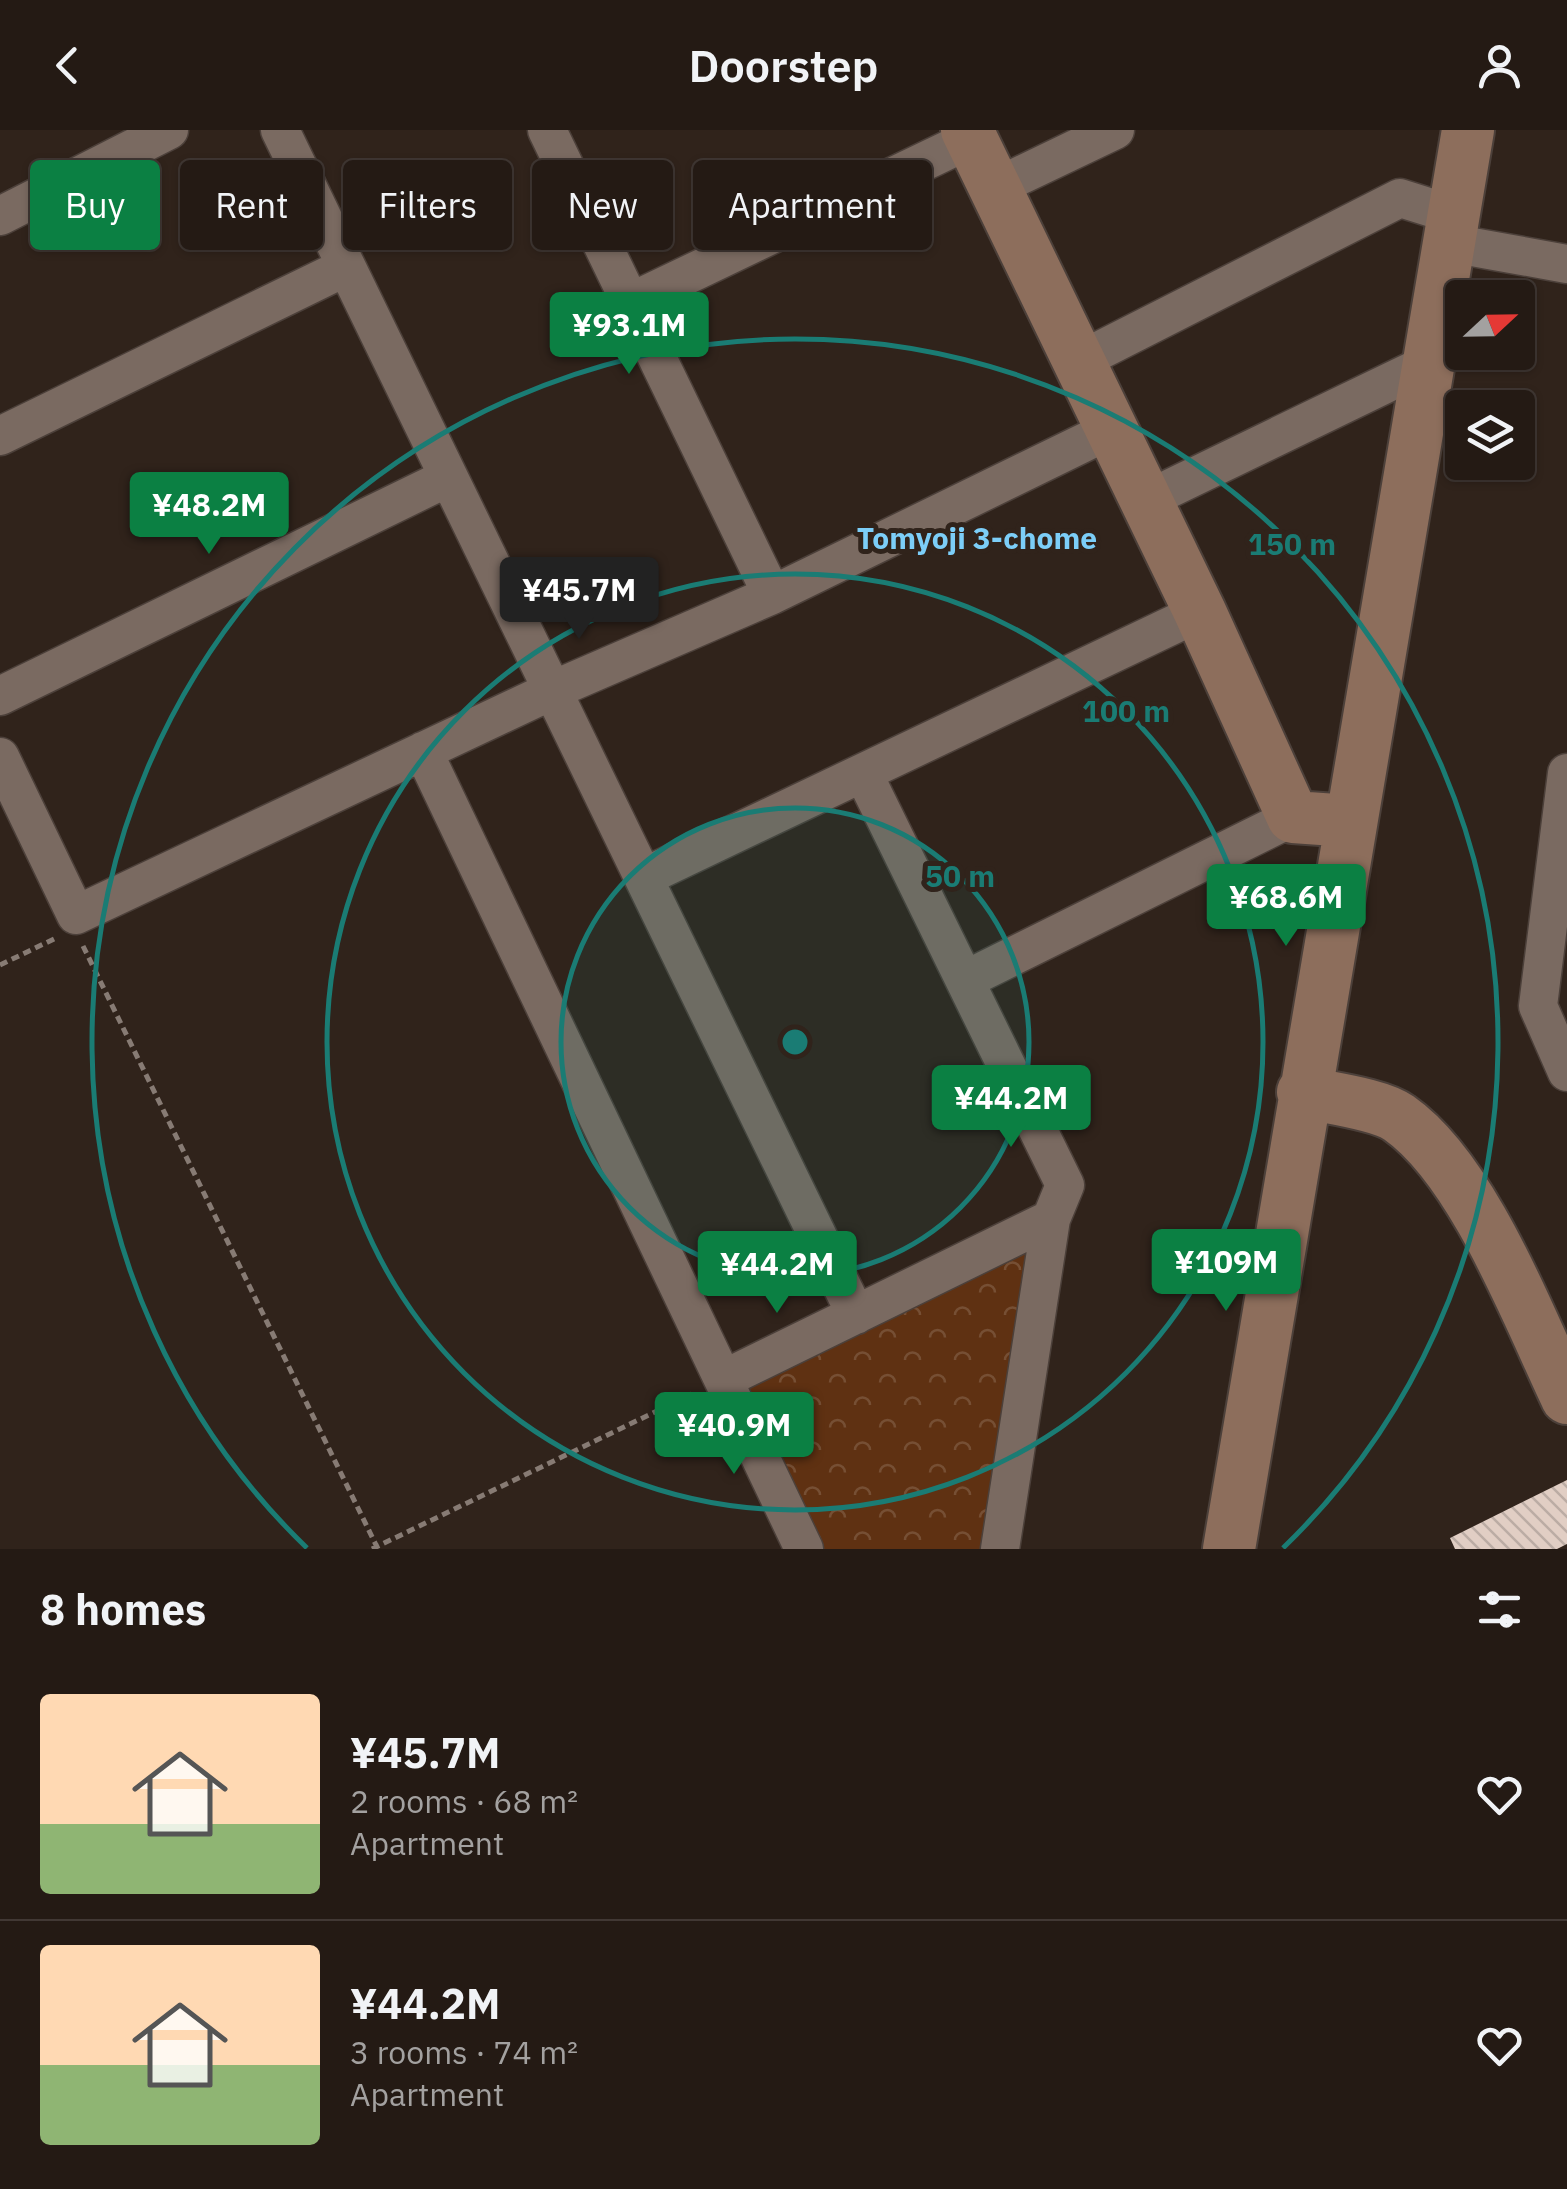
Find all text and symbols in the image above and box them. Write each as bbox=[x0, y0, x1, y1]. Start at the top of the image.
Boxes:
text: Doorstep bbox=[688, 36, 879, 94]
icon: back bbox=[40, 38, 95, 93]
icon: person bbox=[1472, 38, 1527, 93]
chip: Buy bbox=[30, 160, 160, 250]
chip: Rent bbox=[180, 160, 323, 250]
chip: Filters bbox=[343, 160, 512, 250]
chip: New bbox=[532, 160, 673, 250]
chip: Apartment bbox=[693, 160, 932, 250]
north arrow bbox=[1445, 280, 1535, 370]
map controls bbox=[1445, 280, 1535, 480]
pin: ¥93.1M bbox=[548, 292, 710, 377]
text: ¥93.1M bbox=[572, 303, 686, 345]
button: layers bbox=[1445, 390, 1535, 480]
pin: ¥48.2M bbox=[128, 472, 290, 557]
text: ¥48.2M bbox=[152, 483, 266, 525]
district label: Tomyoji 3-chome bbox=[857, 518, 1097, 557]
text: 150 m bbox=[1248, 524, 1336, 563]
pin: ¥45.7M bbox=[498, 557, 660, 642]
text: ¥45.7M bbox=[522, 568, 636, 610]
text: 100 m bbox=[1082, 691, 1170, 730]
text: 50 m bbox=[925, 856, 995, 895]
pin: ¥68.6M bbox=[1205, 864, 1367, 949]
text: ¥68.6M bbox=[1229, 875, 1343, 917]
centre of rings bbox=[777, 1024, 813, 1060]
pin: ¥44.2M bbox=[930, 1065, 1092, 1150]
text: ¥44.2M bbox=[954, 1076, 1068, 1118]
pin: ¥109M bbox=[1156, 1229, 1296, 1314]
pin: ¥44.2M bbox=[696, 1231, 858, 1316]
text: ¥109M bbox=[1174, 1240, 1278, 1282]
text: ¥44.2M bbox=[720, 1242, 834, 1284]
pin: ¥40.9M bbox=[653, 1392, 815, 1477]
text: ¥40.9M bbox=[677, 1403, 791, 1445]
text: 8 homes bbox=[40, 1582, 206, 1637]
icon: filters bbox=[1472, 1582, 1527, 1637]
text: ¥45.7M bbox=[350, 1725, 500, 1780]
icon: home bbox=[120, 1734, 240, 1854]
icon: heart bbox=[1472, 1767, 1527, 1822]
text: 2 rooms · 68 m² bbox=[350, 1780, 578, 1822]
text: Apartment bbox=[350, 1822, 504, 1864]
text: ¥44.2M bbox=[350, 1976, 500, 2031]
icon: home bbox=[120, 1985, 240, 2105]
icon: heart bbox=[1472, 2018, 1527, 2073]
text: 3 rooms · 74 m² bbox=[350, 2031, 578, 2073]
text: Apartment bbox=[350, 2073, 504, 2115]

